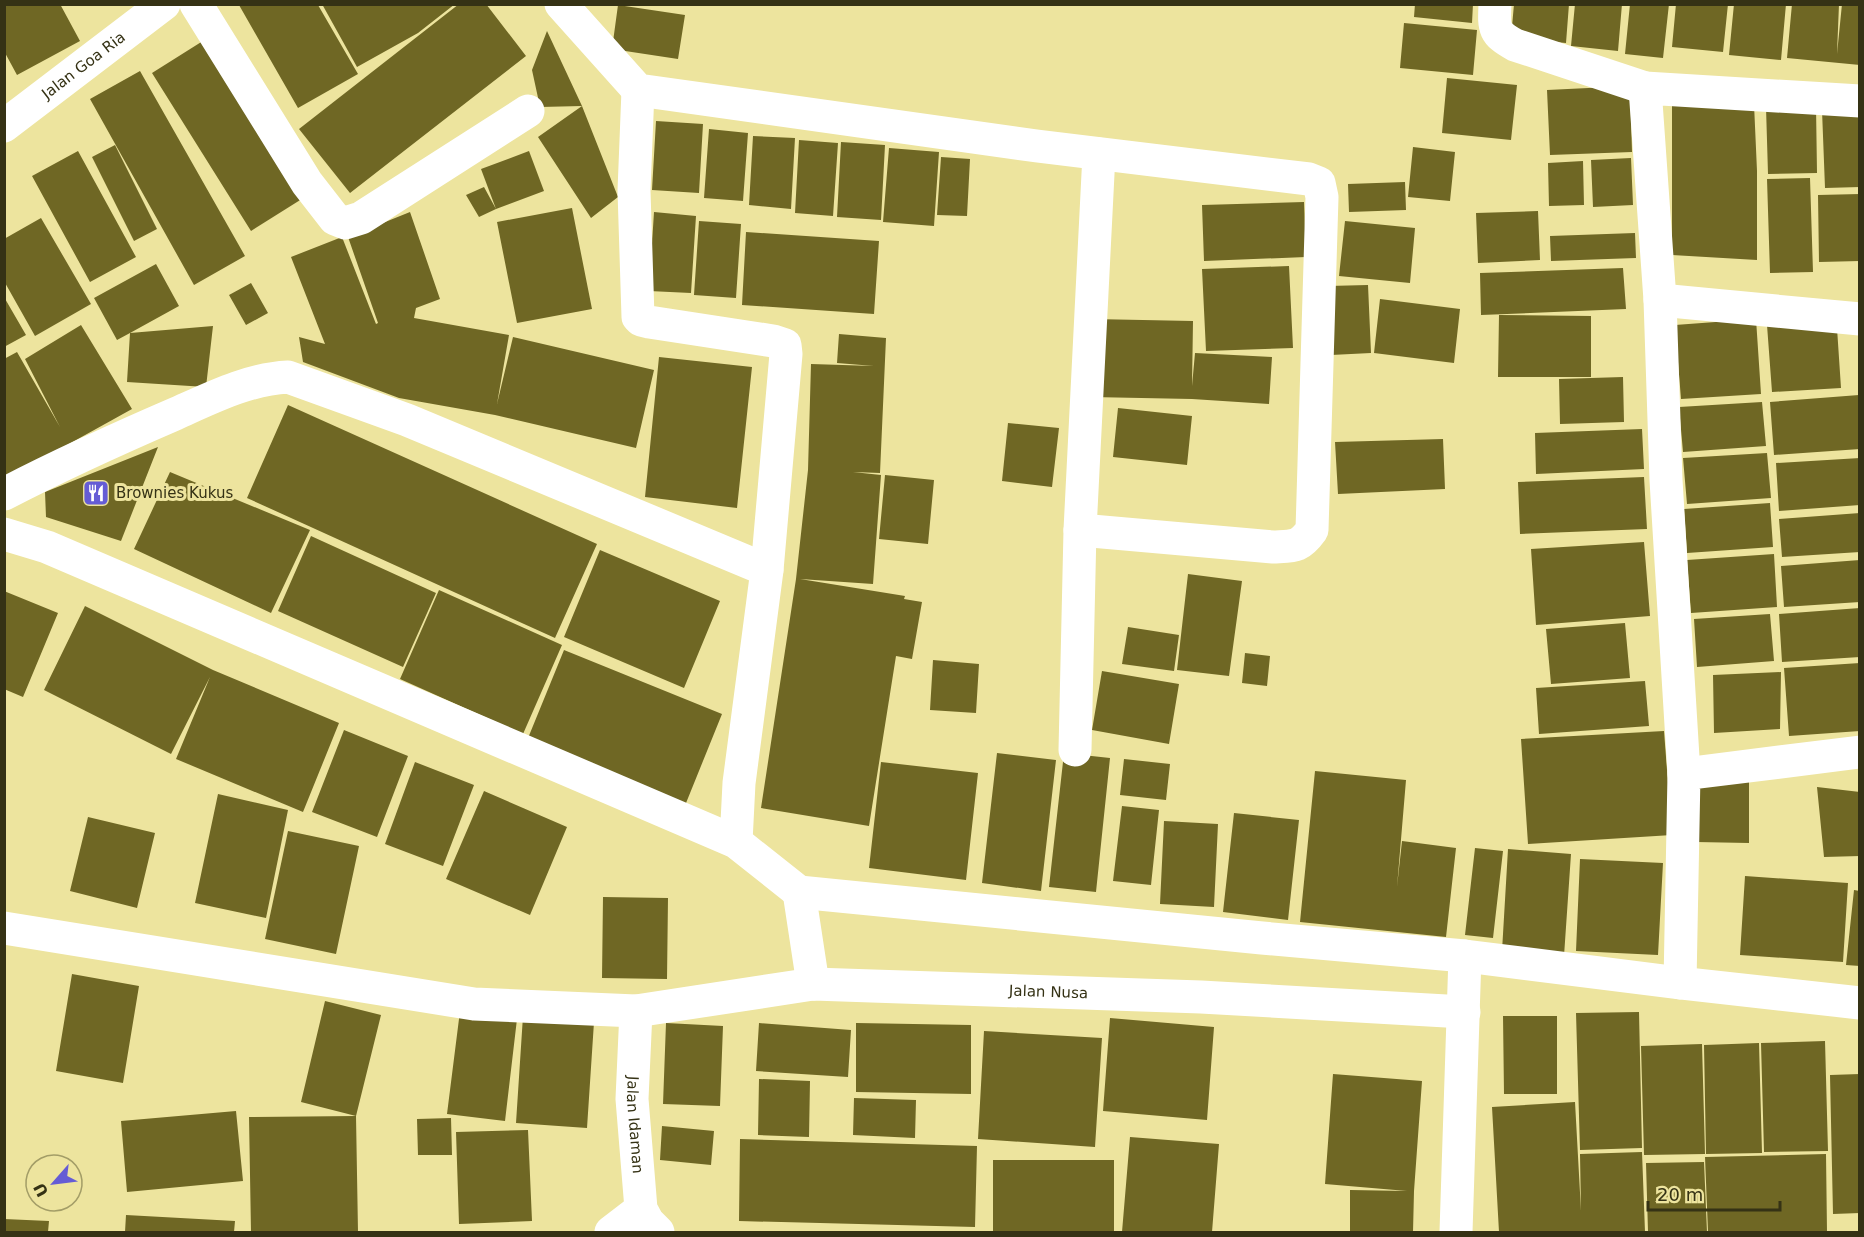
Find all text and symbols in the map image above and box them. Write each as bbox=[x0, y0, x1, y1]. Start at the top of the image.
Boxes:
street label: Jalan Goa Ria bbox=[38, 28, 129, 103]
restaurant icon: Brownies Kukus bbox=[81, 478, 111, 508]
place label: Brownies Kukus bbox=[116, 484, 233, 502]
street label: Jalan Nusa bbox=[1008, 982, 1088, 1002]
street label: Jalan Idaman bbox=[623, 1075, 647, 1174]
north arrow bbox=[24, 1153, 84, 1213]
scale bar bbox=[1648, 1174, 1780, 1212]
text: U bbox=[30, 1180, 53, 1200]
text: 20 m bbox=[1657, 1184, 1703, 1205]

